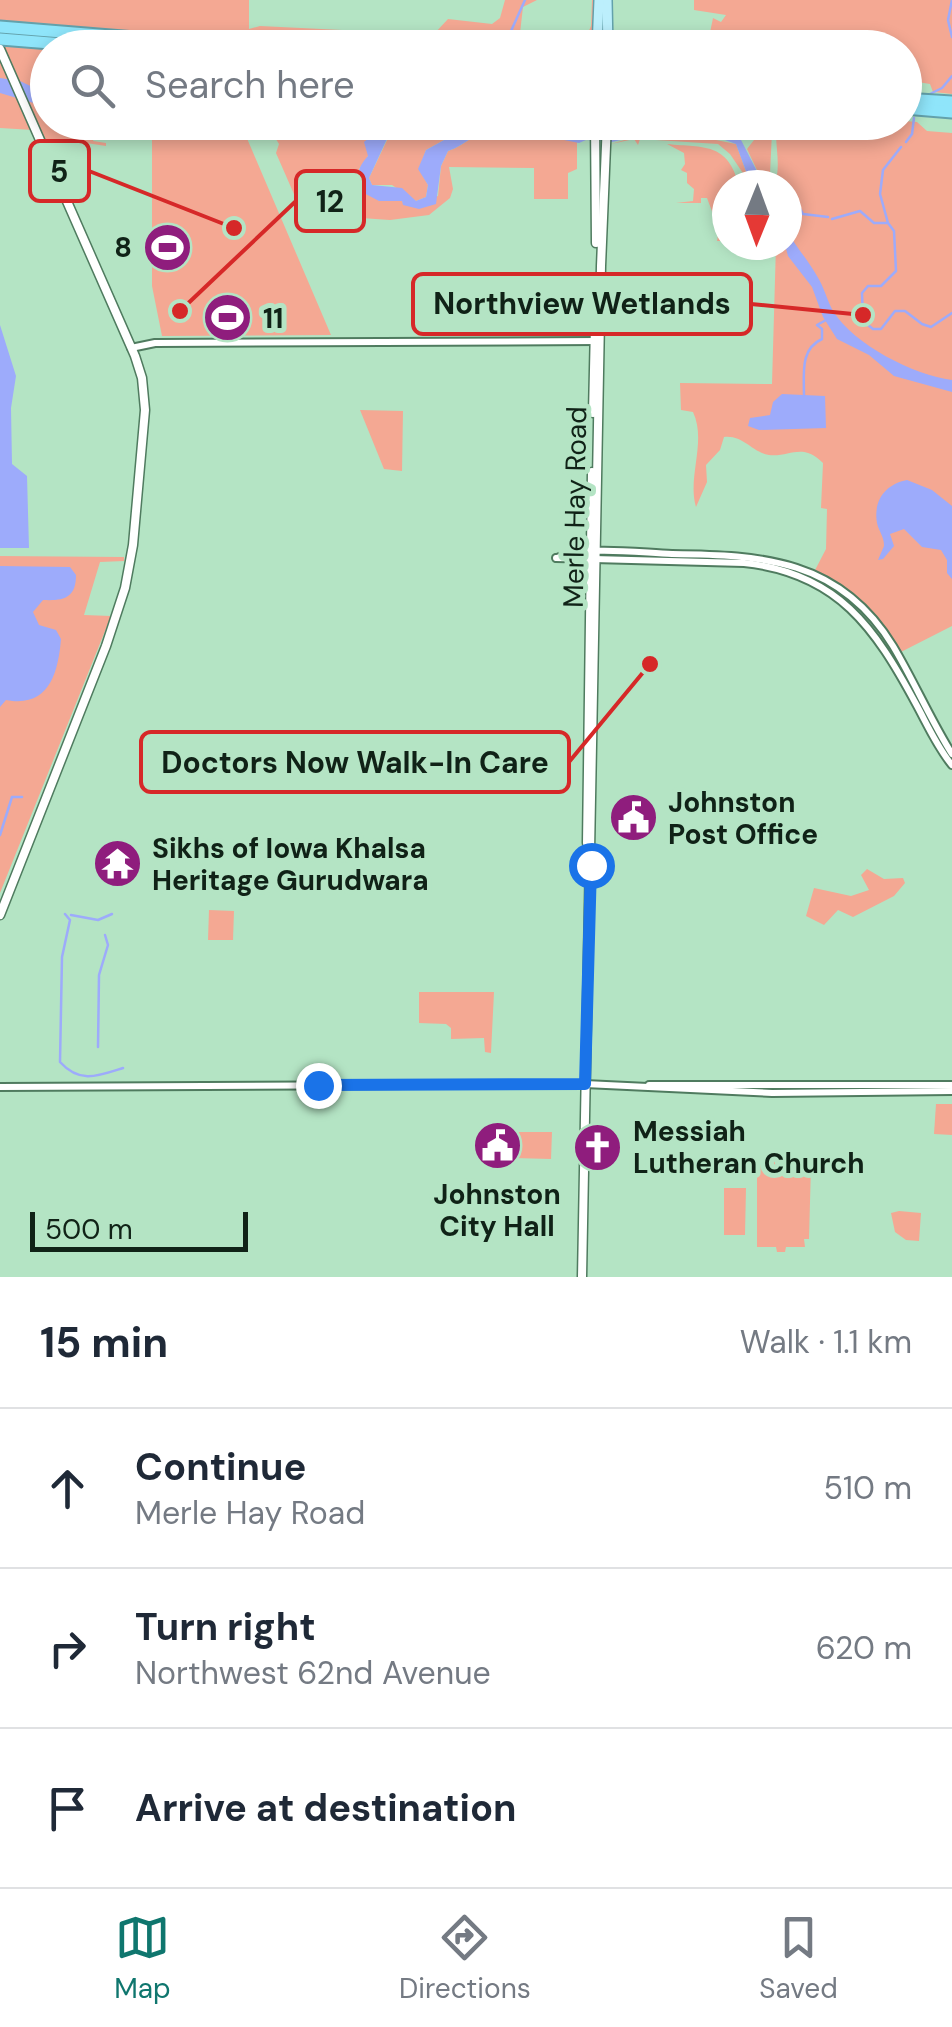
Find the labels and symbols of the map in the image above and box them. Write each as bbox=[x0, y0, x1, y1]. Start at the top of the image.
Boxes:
callout: 5 bbox=[30, 141, 89, 201]
text: 5 bbox=[50, 152, 68, 191]
north arrow bbox=[712, 170, 802, 260]
callout: 12 bbox=[296, 171, 364, 231]
text: 12 bbox=[316, 182, 344, 221]
sports icon: 8 bbox=[141, 221, 193, 273]
place label: 8 bbox=[114, 229, 132, 266]
callout: Northview Wetlands bbox=[413, 274, 751, 334]
text: Northview Wetlands bbox=[433, 284, 731, 323]
sports icon: 11 bbox=[202, 292, 254, 344]
place label: 11 bbox=[263, 300, 283, 337]
street label: Merle Hay Road bbox=[555, 406, 595, 608]
callout: Doctors Now Walk-In Care bbox=[141, 732, 569, 792]
text: Doctors Now Walk-In Care bbox=[161, 743, 549, 782]
place label: Johnston Post Office bbox=[668, 784, 818, 853]
public building icon: Johnston Post Office bbox=[607, 792, 659, 844]
place label: Sikhs of Iowa Khalsa Heritage Gurudwara bbox=[152, 830, 429, 899]
temple icon: Sikhs of Iowa Khalsa Heritage Gurudwara bbox=[91, 838, 143, 890]
route start bbox=[569, 843, 615, 889]
route end bbox=[296, 1063, 342, 1109]
place label: Messiah Lutheran Church bbox=[633, 1113, 865, 1182]
public building icon: Johnston City Hall bbox=[471, 1120, 523, 1172]
church icon: Messiah Lutheran Church bbox=[572, 1121, 624, 1173]
place label: Johnston City Hall bbox=[433, 1176, 561, 1245]
scale bar bbox=[30, 1207, 248, 1252]

